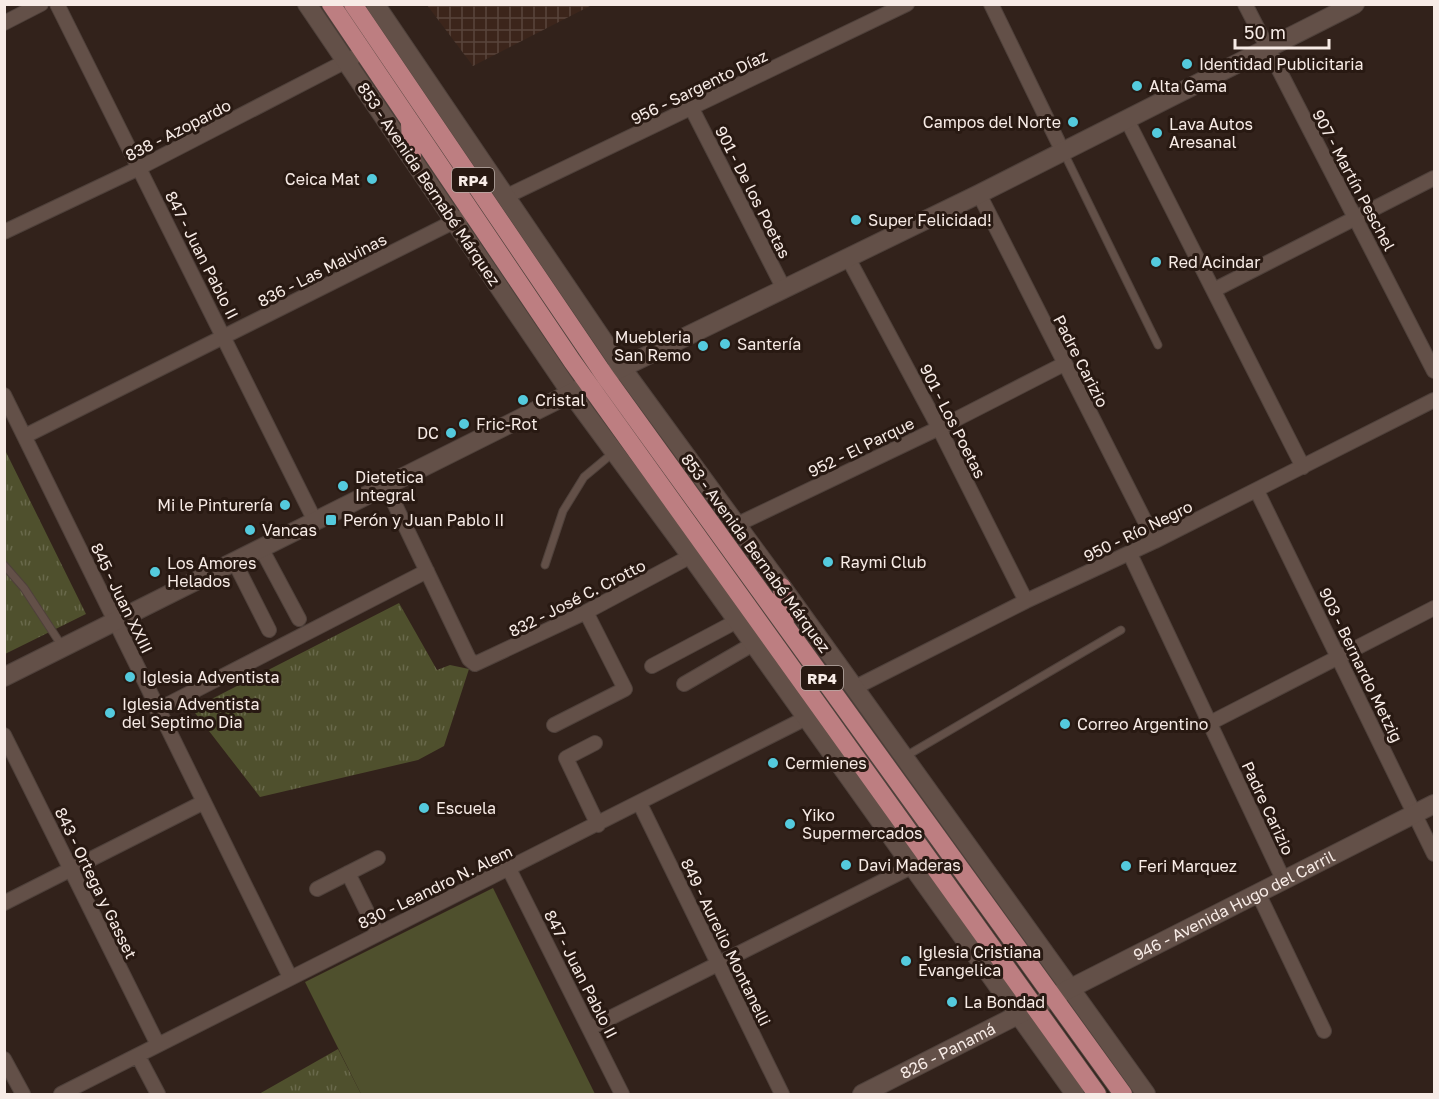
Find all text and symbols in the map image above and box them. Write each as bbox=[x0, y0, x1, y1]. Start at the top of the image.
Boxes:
scale bar bbox=[1235, 12, 1330, 50]
text: 50 m bbox=[1244, 21, 1286, 43]
street label: 956 - Sargento Díaz bbox=[627, 45, 771, 129]
place label: Identidad Publicitaria bbox=[1199, 54, 1364, 74]
marker: Identidad Publicitaria bbox=[1180, 57, 1194, 71]
place label: Alta Gama bbox=[1149, 76, 1227, 96]
street label: 853 - Avenida Bernabé Márquez bbox=[353, 78, 505, 290]
marker: Alta Gama bbox=[1130, 79, 1144, 93]
street label: 838 - Azopardo bbox=[122, 95, 234, 165]
street label: 907 - Martín Peschel bbox=[1308, 106, 1400, 254]
place label: Campos del Norte bbox=[923, 112, 1061, 132]
place label: Lava Autos Aresanal bbox=[1169, 114, 1253, 152]
marker: Campos del Norte bbox=[1066, 115, 1080, 129]
street label: 901 - De los Poetas bbox=[711, 122, 795, 262]
marker: Lava Autos Aresanal bbox=[1150, 126, 1164, 140]
road number: RP4 bbox=[452, 168, 494, 192]
place label: Ceica Mat bbox=[285, 169, 360, 189]
marker: Ceica Mat bbox=[365, 172, 379, 186]
street label: 847 - Juan Pablo II bbox=[161, 187, 243, 323]
place label: Super Felicidad! bbox=[868, 210, 992, 230]
marker: Super Felicidad! bbox=[849, 213, 863, 227]
street label: 836 - Las Malvinas bbox=[254, 229, 390, 311]
place label: Red Acindar bbox=[1168, 252, 1260, 272]
marker: Red Acindar bbox=[1149, 255, 1163, 269]
street label: Padre Carizio bbox=[1049, 311, 1113, 411]
place label: Muebleria San Remo bbox=[614, 327, 691, 365]
place label: Santería bbox=[737, 334, 801, 354]
marker: Santería bbox=[718, 337, 732, 351]
marker: Muebleria San Remo bbox=[696, 339, 710, 353]
street label: 901 - Los Poetas bbox=[916, 361, 990, 481]
place label: Cristal bbox=[535, 390, 585, 410]
marker: Cristal bbox=[516, 393, 530, 407]
street label: 952 - El Parque bbox=[805, 413, 917, 481]
place label: Fric-Rot bbox=[476, 414, 538, 434]
marker: Fric-Rot bbox=[457, 417, 471, 431]
place label: DC bbox=[417, 423, 439, 443]
marker: DC bbox=[444, 426, 458, 440]
street label: 853 - Avenida Bernabé Márquez bbox=[677, 450, 835, 656]
place label: Dietetica Integral bbox=[355, 467, 424, 505]
marker: Dietetica Integral bbox=[336, 479, 350, 493]
place label: Mi le Pinturería bbox=[157, 495, 273, 515]
street label: 950 - Río Negro bbox=[1080, 496, 1196, 566]
marker: Mi le Pinturería bbox=[278, 498, 292, 512]
place label: Perón y Juan Pablo II bbox=[343, 510, 504, 530]
marker: Perón y Juan Pablo II bbox=[324, 513, 338, 527]
place label: Vancas bbox=[262, 520, 317, 540]
marker: Vancas bbox=[243, 523, 257, 537]
street label: 845 - Juan XXIII bbox=[87, 539, 157, 657]
place label: Raymi Club bbox=[840, 552, 927, 572]
place label: Los Amores Helados bbox=[167, 553, 256, 591]
street label: 832 - José C. Crotto bbox=[505, 555, 649, 641]
marker: Raymi Club bbox=[821, 555, 835, 569]
marker: Los Amores Helados bbox=[148, 565, 162, 579]
street label: 903 - Bernardo Metzig bbox=[1315, 584, 1407, 746]
road number: RP4 bbox=[801, 666, 843, 690]
place label: Iglesia Adventista bbox=[142, 667, 280, 687]
marker: Iglesia Adventista bbox=[123, 670, 137, 684]
place label: Iglesia Adventista del Septimo Dia bbox=[122, 694, 260, 732]
marker: Iglesia Adventista del Septimo Dia bbox=[103, 706, 117, 720]
place label: Correo Argentino bbox=[1077, 714, 1208, 734]
marker: Correo Argentino bbox=[1058, 717, 1072, 731]
place label: Cermienes bbox=[785, 753, 867, 773]
marker: Cermienes bbox=[766, 756, 780, 770]
street label: Padre Carizio bbox=[1238, 758, 1298, 858]
place label: Escuela bbox=[436, 798, 496, 818]
marker: Escuela bbox=[417, 801, 431, 815]
street label: 843 - Ortega y Gasset bbox=[51, 804, 141, 962]
place label: Yiko Supermercados bbox=[802, 805, 922, 843]
marker: Yiko Supermercados bbox=[783, 817, 797, 831]
street label: 830 - Leandro N. Alem bbox=[354, 841, 516, 933]
street label: 946 - Avenida Hugo del Carril bbox=[1130, 846, 1338, 965]
street label: 849 - Aurelio Montanelli bbox=[677, 855, 775, 1029]
place label: Davi Maderas bbox=[858, 855, 961, 875]
place label: Feri Marquez bbox=[1138, 856, 1237, 876]
marker: Davi Maderas bbox=[839, 858, 853, 872]
marker: Feri Marquez bbox=[1119, 859, 1133, 873]
street label: 847 - Juan Pablo II bbox=[540, 906, 622, 1042]
place label: Iglesia Cristiana Evangelica bbox=[918, 942, 1041, 980]
marker: Iglesia Cristiana Evangelica bbox=[899, 954, 913, 968]
place label: La Bondad bbox=[964, 992, 1045, 1012]
marker: La Bondad bbox=[945, 995, 959, 1009]
street label: 826 - Panamá bbox=[897, 1018, 999, 1083]

